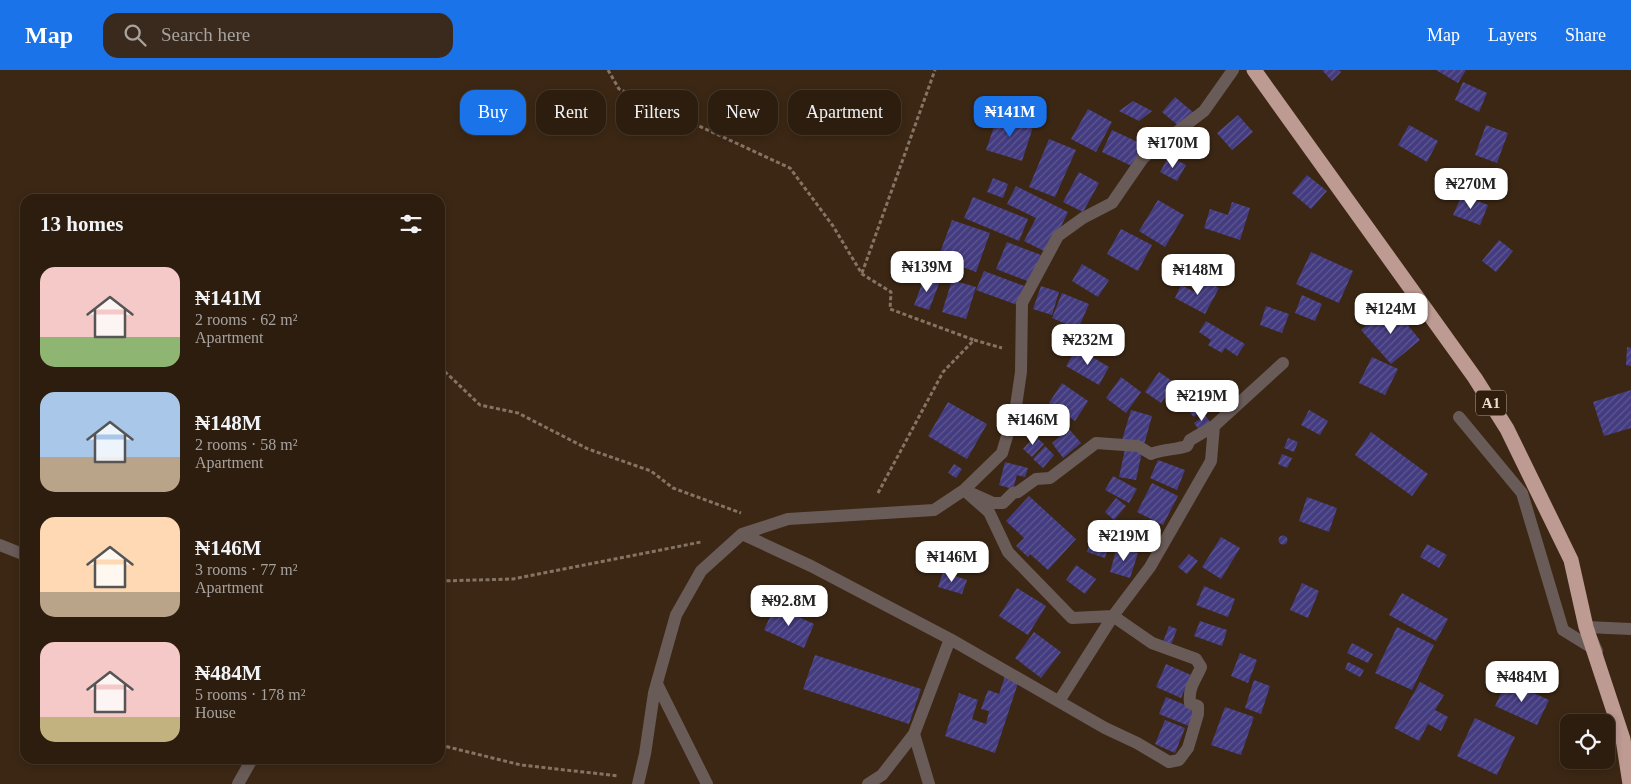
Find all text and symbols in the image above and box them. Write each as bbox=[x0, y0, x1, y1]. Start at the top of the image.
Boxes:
search box bbox=[103, 13, 453, 58]
icon: search bbox=[121, 21, 149, 49]
text: Map bbox=[25, 22, 73, 48]
text: Search here bbox=[161, 24, 250, 45]
text: Map bbox=[1427, 25, 1460, 45]
text: Layers bbox=[1488, 25, 1537, 45]
text: Share bbox=[1565, 25, 1606, 45]
chip: Buy bbox=[460, 90, 526, 135]
chip: Rent bbox=[536, 90, 606, 135]
chip: Filters bbox=[616, 90, 698, 135]
chip: New bbox=[708, 90, 778, 135]
chip: Apartment bbox=[788, 90, 901, 135]
pin: ₦141M bbox=[975, 96, 1045, 138]
text: ₦141M bbox=[985, 103, 1035, 120]
pin: ₦170M bbox=[1138, 126, 1208, 169]
text: ₦170M bbox=[1148, 134, 1198, 151]
pin: ₦270M bbox=[1436, 168, 1506, 210]
text: ₦270M bbox=[1446, 175, 1496, 192]
icon: filters bbox=[397, 210, 425, 238]
text: 13 homes bbox=[40, 212, 123, 236]
pin: ₦139M bbox=[892, 250, 962, 293]
pin: ₦148M bbox=[1163, 254, 1233, 296]
text: ₦139M bbox=[902, 258, 952, 275]
text: ₦148M bbox=[1173, 261, 1223, 278]
text: ₦141M bbox=[195, 286, 262, 310]
icon: home bbox=[80, 287, 140, 347]
pin: ₦124M bbox=[1356, 292, 1426, 335]
text: ₦124M bbox=[1366, 300, 1416, 317]
text: 2 rooms · 62 m² bbox=[195, 311, 298, 328]
pin: ₦232M bbox=[1053, 324, 1123, 366]
text: Apartment bbox=[195, 329, 263, 346]
text: ₦232M bbox=[1063, 331, 1113, 348]
pin: ₦219M bbox=[1167, 380, 1237, 422]
text: ₦219M bbox=[1177, 387, 1227, 404]
road number: A1 bbox=[1476, 390, 1506, 416]
pin: ₦146M bbox=[998, 404, 1068, 446]
text: ₦148M bbox=[195, 411, 262, 435]
text: ₦146M bbox=[1008, 411, 1058, 428]
icon: home bbox=[80, 412, 140, 472]
text: 2 rooms · 58 m² bbox=[195, 436, 298, 453]
text: Apartment bbox=[195, 454, 263, 471]
pin: ₦219M bbox=[1089, 520, 1159, 562]
text: ₦219M bbox=[1099, 527, 1149, 544]
text: ₦146M bbox=[195, 536, 262, 560]
icon: home bbox=[80, 537, 140, 597]
pin: ₦146M bbox=[917, 540, 987, 583]
text: ₦146M bbox=[927, 548, 977, 565]
text: 3 rooms · 77 m² bbox=[195, 561, 298, 578]
text: Apartment bbox=[195, 579, 263, 596]
pin: ₦92.8M bbox=[748, 584, 830, 627]
text: ₦92.8M bbox=[762, 592, 816, 609]
pin: ₦484M bbox=[1487, 660, 1557, 703]
text: ₦484M bbox=[195, 661, 262, 685]
icon: home bbox=[80, 662, 140, 722]
text: ₦484M bbox=[1497, 668, 1547, 685]
text: 5 rooms · 178 m² bbox=[195, 686, 306, 703]
text: House bbox=[195, 704, 236, 721]
map controls bbox=[1560, 714, 1615, 769]
button: locate bbox=[1560, 714, 1615, 769]

